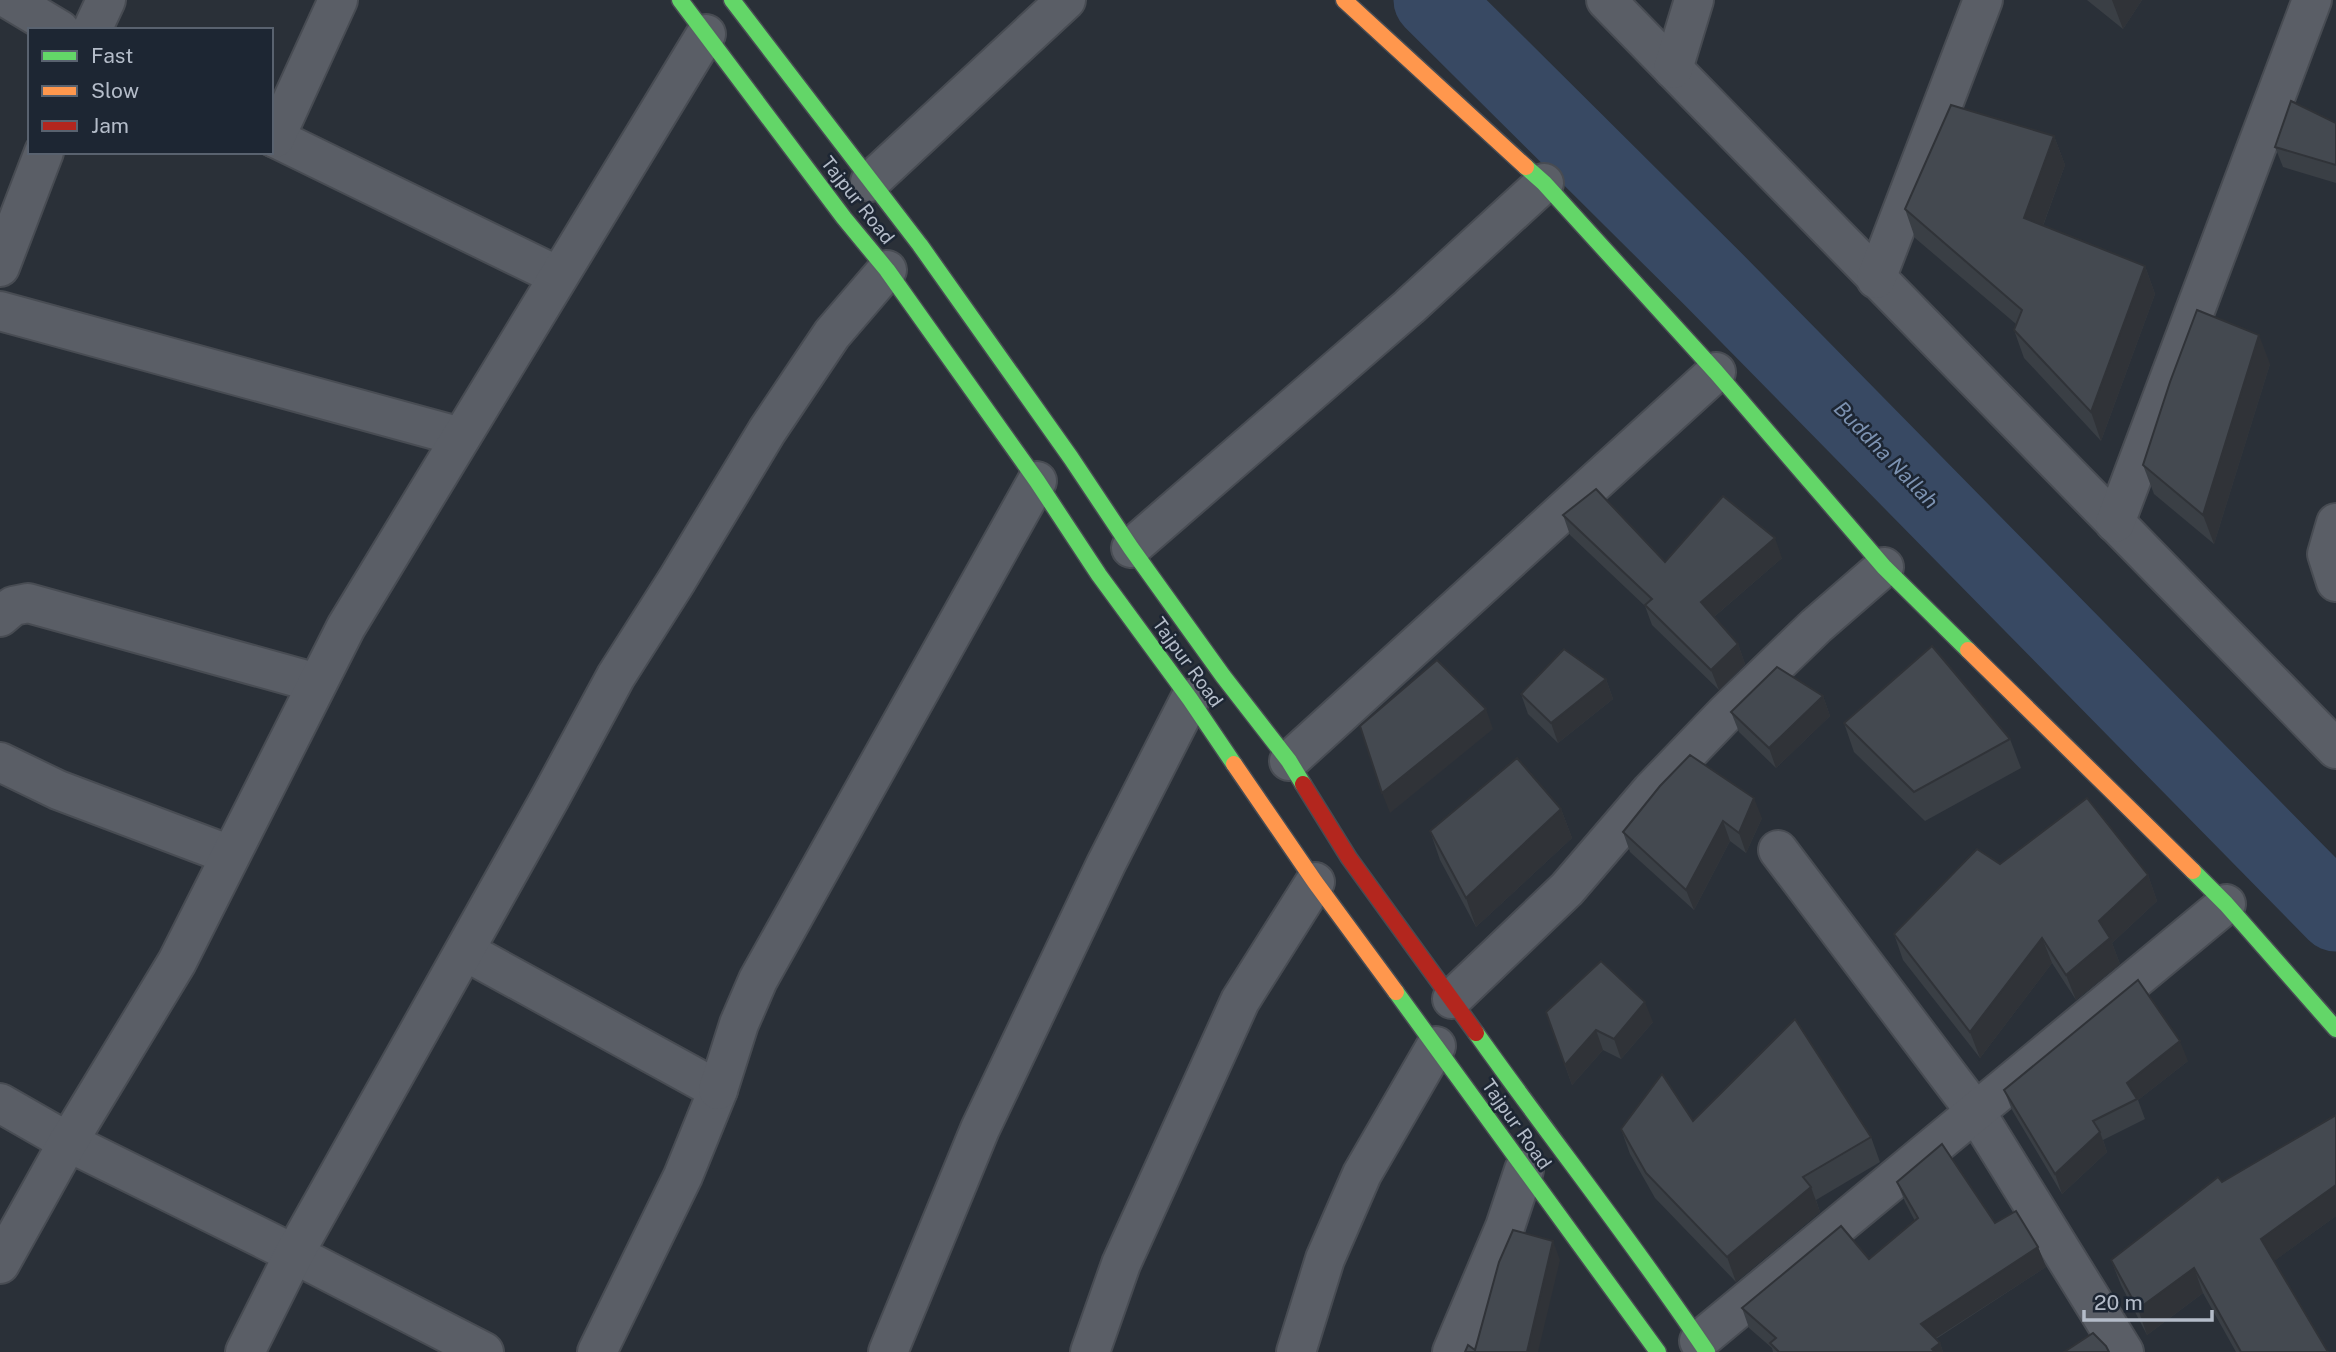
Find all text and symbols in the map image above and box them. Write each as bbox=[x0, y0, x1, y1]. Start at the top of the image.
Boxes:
legend bbox=[28, 28, 273, 154]
text: Fast bbox=[91, 43, 133, 68]
text: Slow bbox=[91, 78, 139, 103]
text: Jam bbox=[91, 113, 129, 138]
street label: Tajpur Road bbox=[817, 152, 899, 248]
water label: Buddha Nallah bbox=[1829, 396, 1944, 513]
street label: Tajpur Road bbox=[1148, 613, 1228, 711]
street label: Tajpur Road bbox=[1478, 1075, 1556, 1173]
scale bar bbox=[2084, 1278, 2212, 1322]
text: 20 m bbox=[2094, 1290, 2143, 1315]

